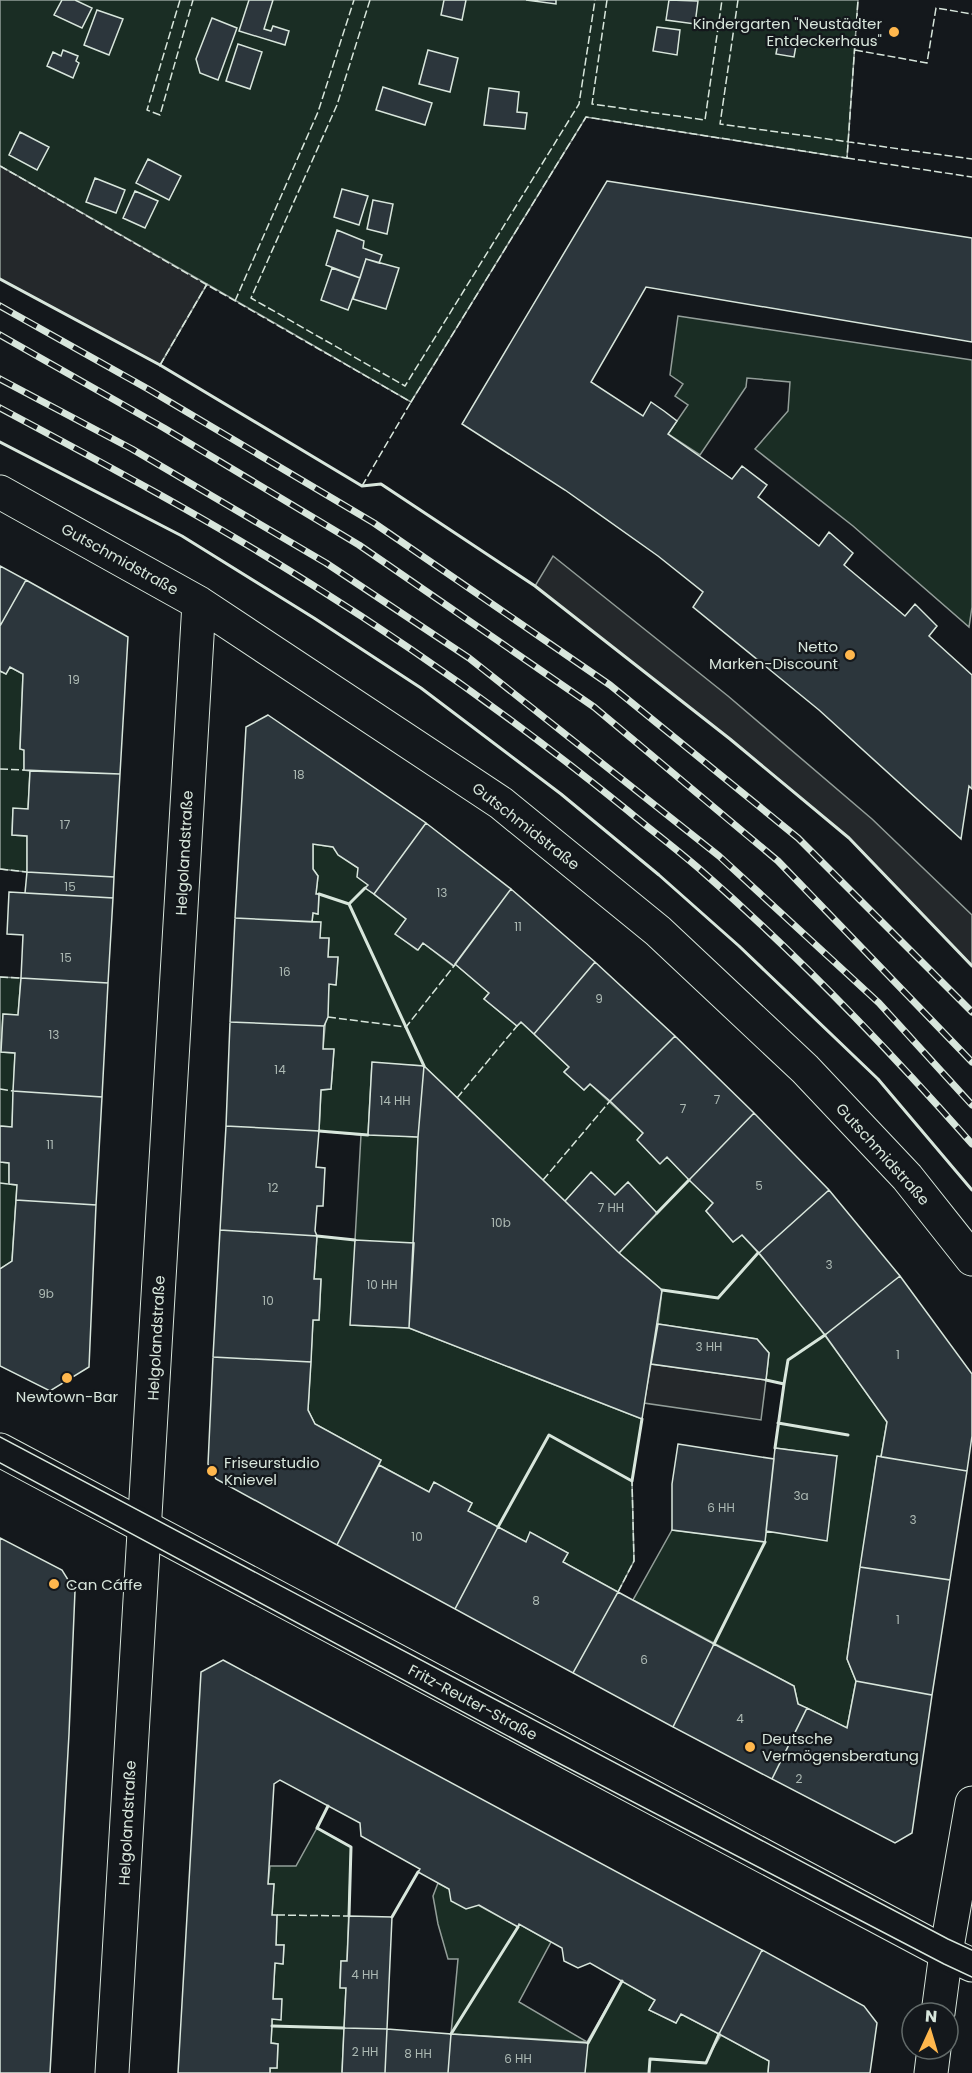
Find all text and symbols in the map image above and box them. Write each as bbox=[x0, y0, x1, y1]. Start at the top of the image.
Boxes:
place label: Kindergarten "Neustädter Entdeckerhaus" bbox=[693, 13, 882, 51]
marker: Kindergarten "Neustädter Entdeckerhaus" bbox=[887, 25, 901, 39]
street label: Gutschmidstraße bbox=[58, 518, 182, 600]
place label: Netto Marken-Discount bbox=[709, 636, 838, 674]
marker: Netto Marken-Discount bbox=[843, 648, 857, 662]
house number: 19 bbox=[68, 671, 80, 688]
house number: 18 bbox=[293, 766, 305, 783]
street label: Gutschmidstraße bbox=[468, 777, 584, 875]
street label: Helgolandstraße bbox=[170, 790, 198, 916]
house number: 17 bbox=[60, 816, 71, 833]
house number: 15 bbox=[64, 878, 76, 895]
house number: 13 bbox=[437, 884, 447, 901]
house number: 11 bbox=[514, 918, 522, 935]
house number: 15 bbox=[60, 949, 72, 966]
house number: 16 bbox=[279, 963, 291, 980]
house number: 9 bbox=[595, 990, 603, 1007]
house number: 13 bbox=[49, 1026, 59, 1043]
house number: 14 bbox=[274, 1061, 286, 1078]
house number: 7 bbox=[714, 1091, 721, 1108]
house number: 14 HH bbox=[379, 1092, 411, 1109]
street label: Gutschmidstraße bbox=[831, 1098, 935, 1210]
house number: 7 bbox=[680, 1100, 687, 1117]
house number: 11 bbox=[46, 1136, 54, 1153]
house number: 5 bbox=[755, 1177, 763, 1194]
house number: 12 bbox=[268, 1179, 278, 1196]
house number: 7 HH bbox=[598, 1199, 624, 1216]
house number: 10b bbox=[491, 1214, 511, 1231]
house number: 3 bbox=[825, 1256, 833, 1273]
street label: Helgolandstraße bbox=[142, 1275, 170, 1401]
house number: 10 HH bbox=[366, 1276, 398, 1293]
house number: 9b bbox=[38, 1285, 54, 1302]
house number: 10 bbox=[262, 1292, 274, 1309]
house number: 3 HH bbox=[696, 1338, 722, 1355]
house number: 1 bbox=[896, 1346, 900, 1363]
marker: Newtown-Bar bbox=[60, 1371, 74, 1385]
place label: Newtown-Bar bbox=[16, 1386, 119, 1407]
place label: Friseurstudio Knievel bbox=[224, 1452, 320, 1490]
marker: Friseurstudio Knievel bbox=[205, 1464, 219, 1478]
house number: 3a bbox=[793, 1487, 809, 1504]
house number: 6 HH bbox=[707, 1499, 735, 1516]
house number: 3 bbox=[909, 1511, 917, 1528]
house number: 10 bbox=[411, 1528, 423, 1545]
place label: Can Cáffe bbox=[66, 1574, 142, 1595]
marker: Can Cáffe bbox=[47, 1577, 61, 1591]
house number: 8 bbox=[532, 1592, 540, 1609]
house number: 1 bbox=[896, 1611, 900, 1628]
house number: 6 bbox=[640, 1651, 648, 1668]
street label: Fritz-Reuter-Straße bbox=[405, 1659, 541, 1745]
house number: 4 bbox=[736, 1710, 744, 1727]
place label: Deutsche Vermögensberatung bbox=[762, 1728, 919, 1766]
marker: Deutsche Vermögensberatung bbox=[743, 1740, 757, 1754]
street label: Helgolandstraße bbox=[113, 1760, 141, 1886]
house number: 2 bbox=[796, 1770, 803, 1787]
house number: 4 HH bbox=[351, 1966, 379, 1983]
north arrow bbox=[900, 2001, 960, 2061]
text: N bbox=[924, 2005, 938, 2028]
house number: 2 HH bbox=[352, 2043, 378, 2060]
house number: 8 HH bbox=[404, 2045, 432, 2062]
house number: 6 HH bbox=[504, 2050, 532, 2067]

